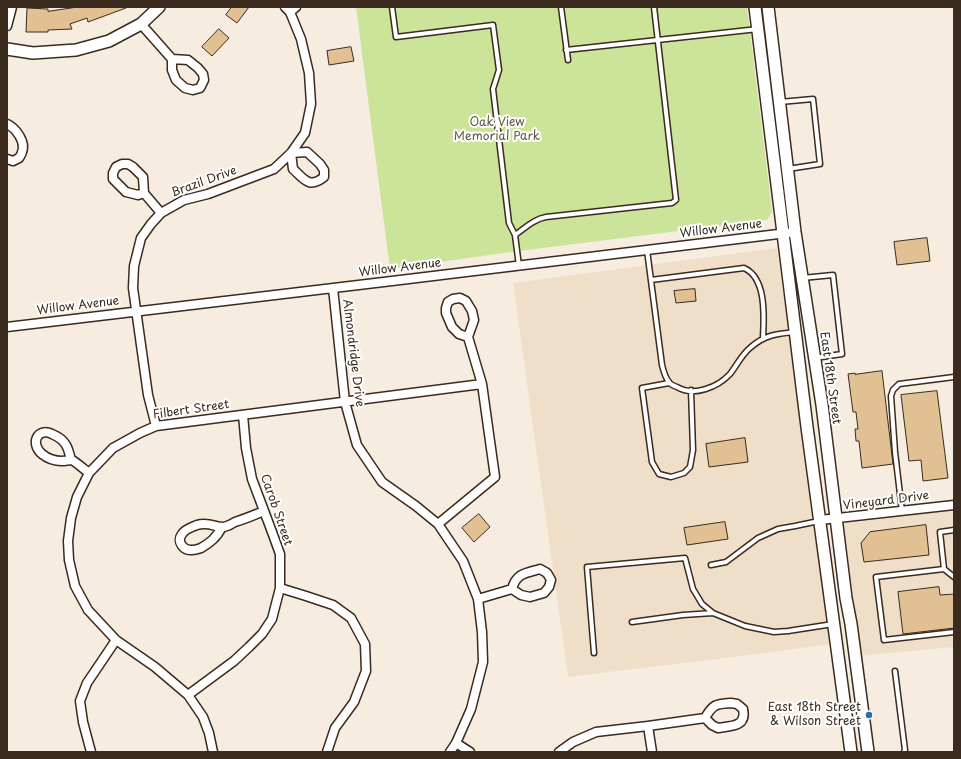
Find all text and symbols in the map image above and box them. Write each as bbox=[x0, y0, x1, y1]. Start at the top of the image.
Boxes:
park label: Oak View Memorial Park bbox=[454, 116, 540, 144]
street label: Brazil Drive bbox=[169, 163, 239, 201]
street label: Willow Avenue bbox=[679, 217, 763, 241]
street label: Willow Avenue bbox=[358, 256, 442, 280]
street label: Willow Avenue bbox=[36, 294, 120, 318]
street label: Almondridge Drive bbox=[339, 298, 367, 408]
street label: East 18th Street bbox=[816, 331, 844, 425]
street label: Filbert Street bbox=[152, 398, 230, 422]
street label: Carob Street bbox=[257, 472, 295, 548]
street label: Vineyard Drive bbox=[842, 489, 930, 513]
place label: East 18th Street & Wilson Street bbox=[768, 701, 861, 729]
marker: East 18th Street & Wilson Street bbox=[864, 710, 874, 720]

